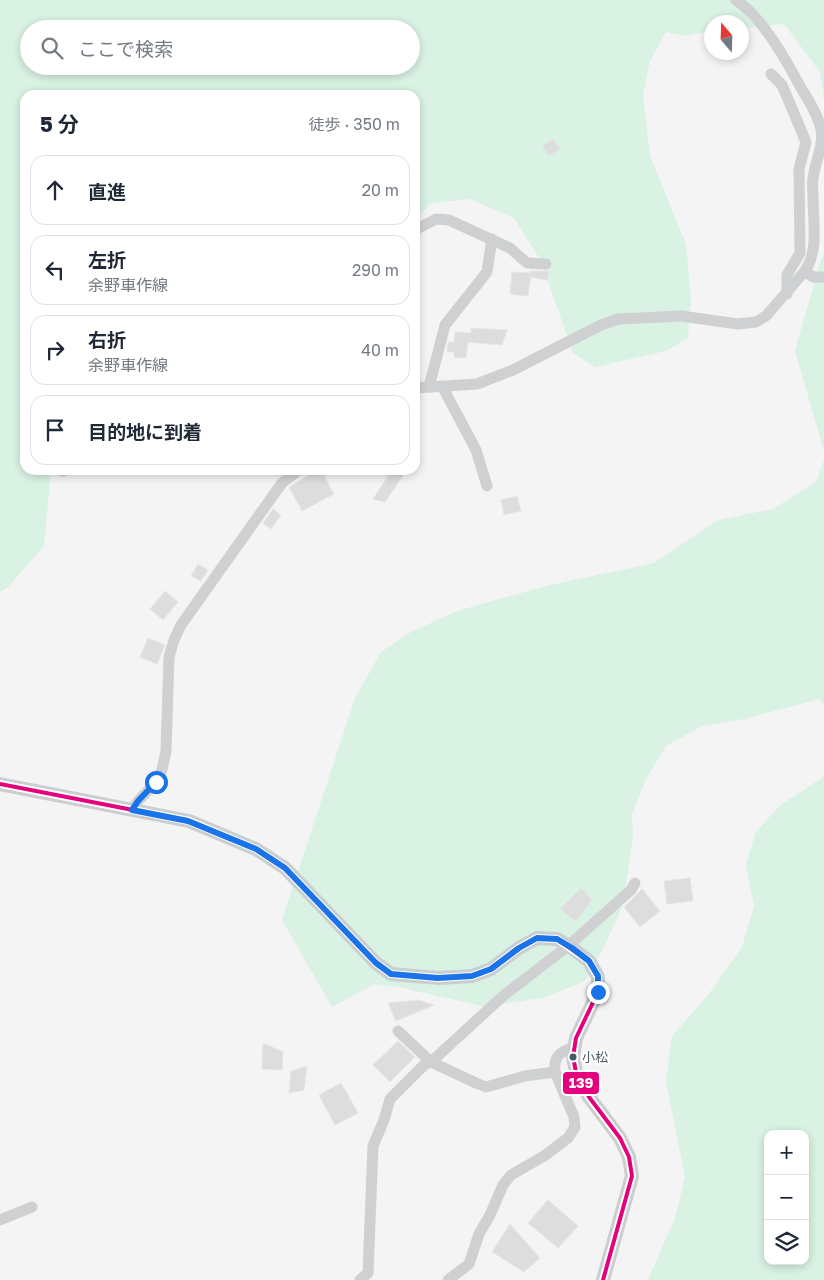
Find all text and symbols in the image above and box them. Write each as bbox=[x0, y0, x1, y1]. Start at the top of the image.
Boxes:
north arrow bbox=[704, 15, 749, 60]
search box bbox=[20, 20, 420, 75]
icon: search bbox=[38, 34, 66, 62]
text: ここで検索 bbox=[78, 37, 173, 60]
text: 5 分 bbox=[40, 111, 79, 137]
text: 徒歩 · 350 m bbox=[308, 114, 400, 134]
icon: ahead bbox=[41, 176, 69, 204]
text: 直進 bbox=[88, 180, 126, 203]
text: 20 m bbox=[362, 180, 399, 200]
text: 左折 bbox=[88, 248, 126, 271]
icon: left bbox=[41, 256, 69, 284]
text: 290 m bbox=[352, 260, 399, 280]
text: 余野車作線 bbox=[88, 275, 168, 295]
text: 右折 bbox=[88, 328, 126, 351]
icon: right bbox=[41, 336, 69, 364]
text: 40 m bbox=[361, 340, 399, 360]
text: 余野車作線 bbox=[88, 355, 168, 375]
icon: arrive bbox=[41, 416, 69, 444]
text: 目的地に到着 bbox=[88, 420, 202, 443]
route start bbox=[145, 771, 168, 794]
route end bbox=[587, 981, 610, 1004]
place label: 小松 bbox=[582, 1049, 608, 1065]
marker: 小松 bbox=[568, 1052, 578, 1062]
line badge: 139 bbox=[562, 1071, 600, 1095]
text: 139 bbox=[569, 1074, 593, 1091]
map controls bbox=[764, 1130, 809, 1265]
button: + bbox=[764, 1130, 809, 1175]
button: − bbox=[764, 1175, 809, 1220]
button: layers bbox=[764, 1220, 809, 1265]

